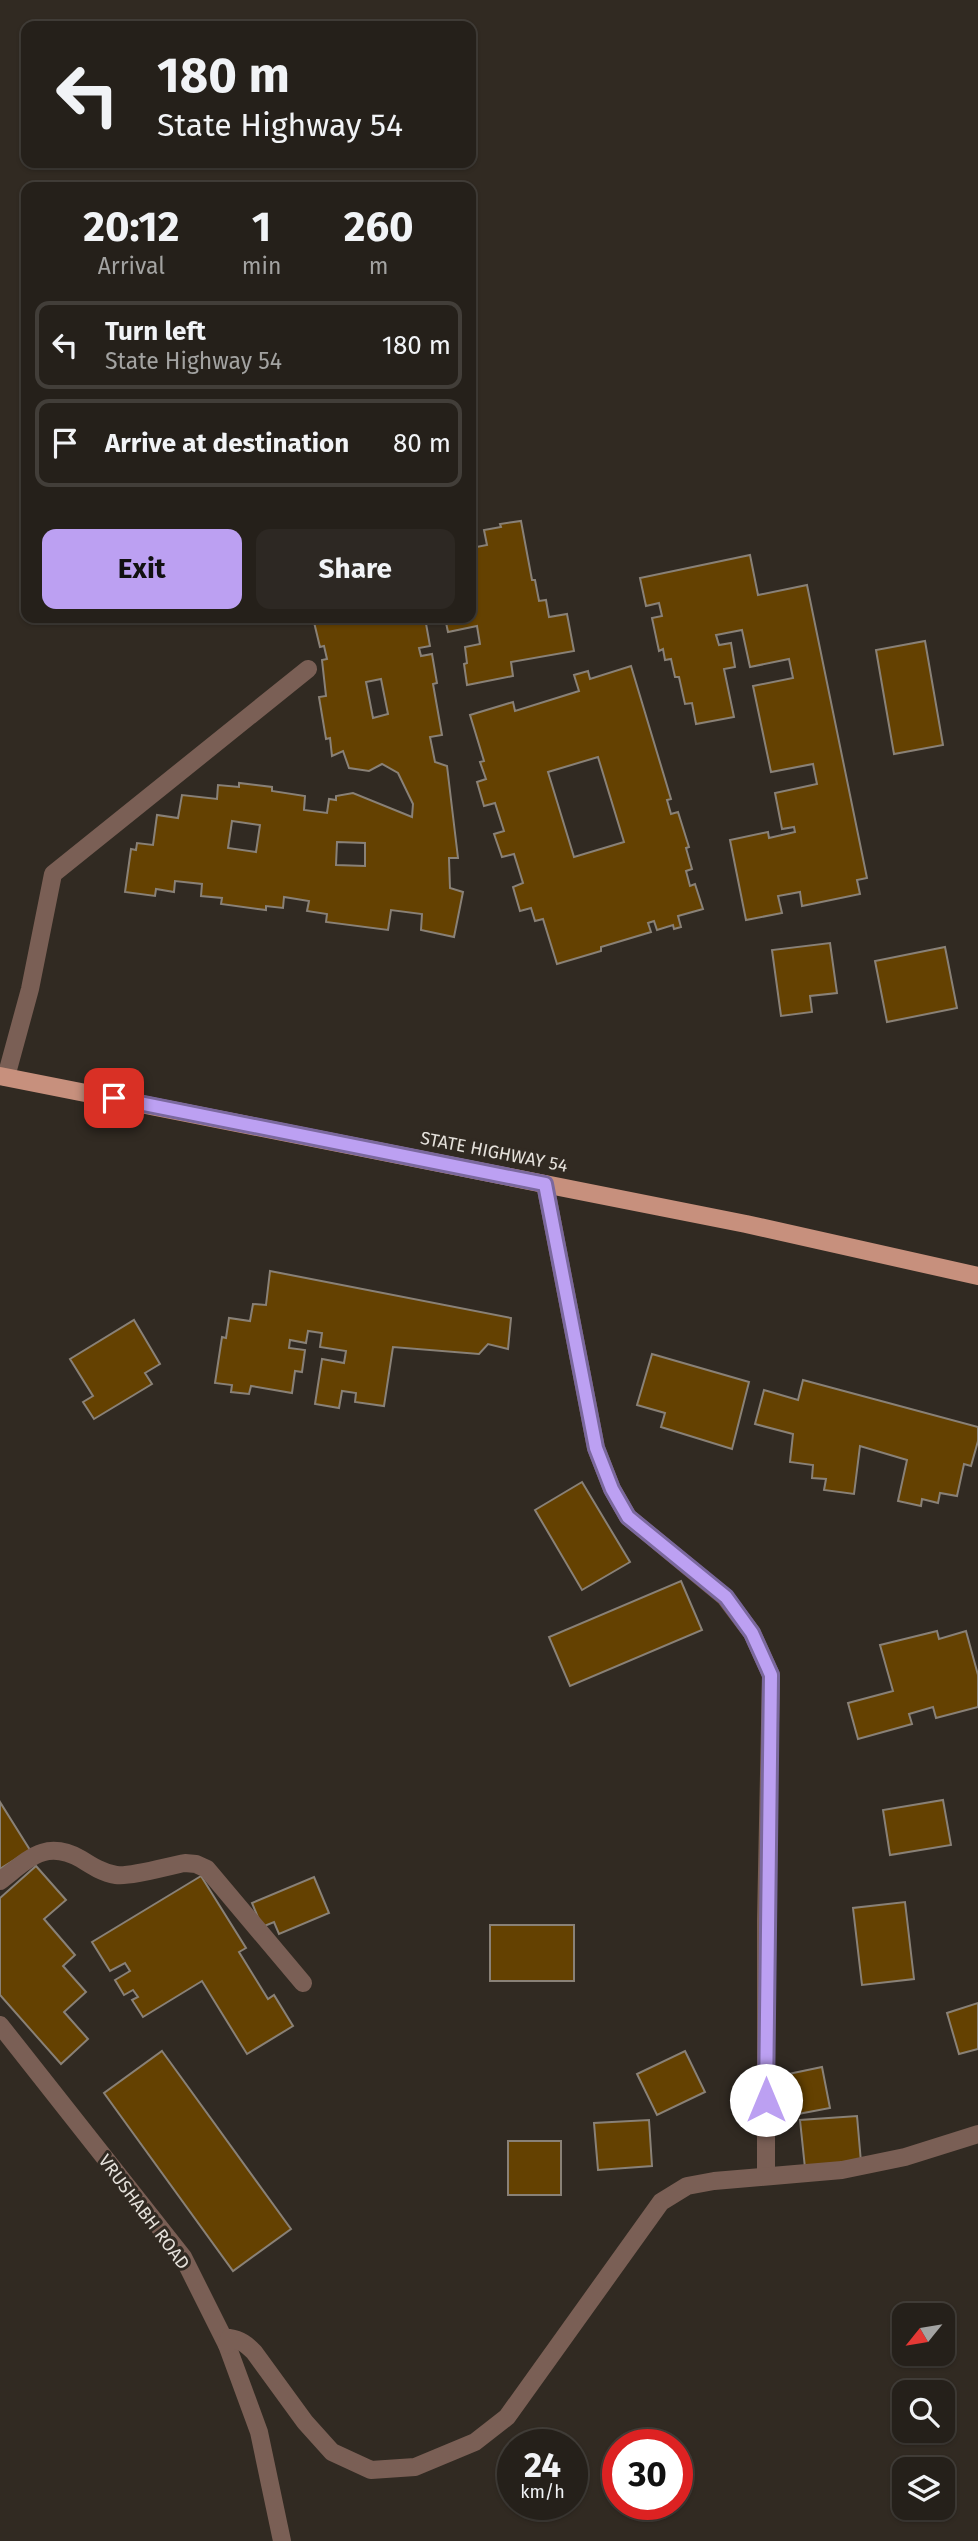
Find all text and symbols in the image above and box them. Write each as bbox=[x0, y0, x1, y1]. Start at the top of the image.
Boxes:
text: 180 m bbox=[157, 46, 290, 105]
icon: left bbox=[42, 49, 133, 140]
text: State Highway 54 bbox=[157, 106, 403, 144]
text: 20:12 bbox=[83, 202, 179, 252]
text: 1 bbox=[252, 202, 271, 252]
text: 260 bbox=[344, 202, 414, 252]
text: Arrival bbox=[98, 252, 165, 280]
text: min bbox=[242, 252, 281, 280]
text: m bbox=[369, 252, 389, 280]
text: Turn left bbox=[105, 316, 206, 347]
icon: left bbox=[46, 326, 84, 364]
text: 180 m bbox=[382, 330, 451, 361]
text: State Highway 54 bbox=[105, 347, 282, 375]
icon: arrive bbox=[46, 424, 84, 462]
text: Arrive at destination bbox=[105, 428, 349, 459]
text: 80 m bbox=[393, 428, 451, 459]
button: Exit bbox=[42, 529, 242, 609]
button: Share bbox=[256, 529, 455, 609]
pin bbox=[84, 1068, 144, 1128]
icon: arrive bbox=[95, 1079, 133, 1117]
street label: STATE HIGHWAY 54 bbox=[418, 1127, 570, 1177]
position arrow bbox=[729, 2063, 803, 2137]
street label: VRUSHABH ROAD bbox=[94, 2150, 194, 2274]
north arrow bbox=[892, 2303, 956, 2366]
map controls bbox=[892, 2303, 955, 2520]
button: search bbox=[892, 2380, 955, 2443]
speed limit sign: 30 bbox=[602, 2429, 693, 2520]
text: 24 bbox=[524, 2444, 561, 2486]
button: layers bbox=[892, 2457, 955, 2520]
text: km/h bbox=[520, 2481, 565, 2503]

